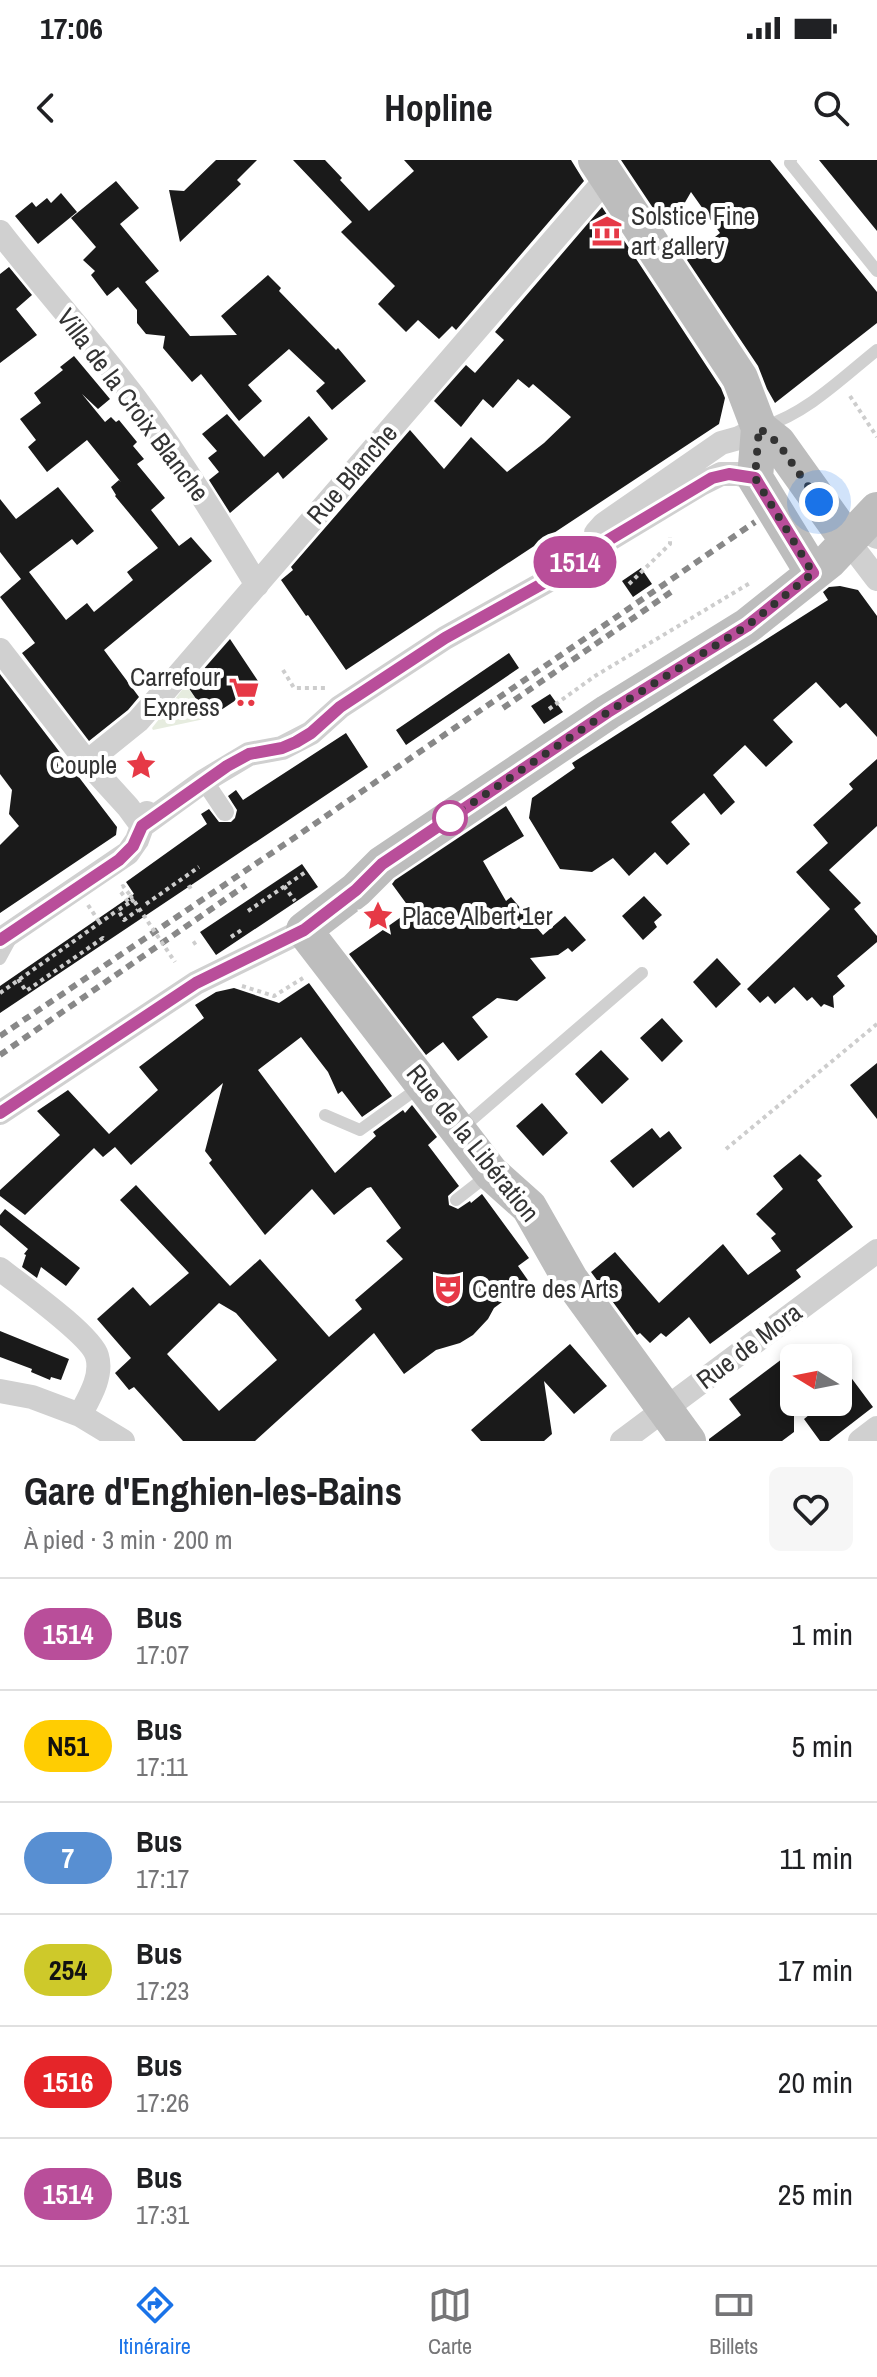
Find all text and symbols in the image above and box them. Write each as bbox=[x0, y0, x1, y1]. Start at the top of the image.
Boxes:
text: 17:06 bbox=[40, 8, 103, 48]
text: Hopline bbox=[384, 84, 493, 132]
icon: back bbox=[24, 86, 68, 130]
icon: search bbox=[809, 86, 853, 130]
place label: Solstice Fine art gallery bbox=[631, 198, 755, 263]
museum icon: Solstice Fine art gallery bbox=[590, 214, 624, 248]
street label: Villa de la Croix Blanche bbox=[49, 301, 218, 508]
street label: Rue Blanche bbox=[298, 416, 405, 531]
your location bbox=[799, 482, 839, 522]
line badge: 1514 bbox=[519, 536, 631, 588]
text: 1514 bbox=[549, 543, 601, 581]
place label: Carrefour Express bbox=[130, 659, 220, 724]
supermarket icon: Carrefour Express bbox=[227, 675, 261, 709]
place label: Couple bbox=[49, 747, 117, 782]
place icon: Couple bbox=[124, 748, 158, 782]
unlabelled marker bbox=[433, 801, 467, 835]
place label: Place Albert 1er bbox=[402, 898, 553, 933]
place icon: Place Albert 1er bbox=[361, 899, 395, 933]
street label: Rue de la Libération bbox=[399, 1057, 548, 1229]
place label: Centre des Arts bbox=[472, 1271, 619, 1306]
theatre icon: Centre des Arts bbox=[431, 1272, 465, 1306]
street label: Rue de Mora bbox=[689, 1294, 809, 1397]
north arrow bbox=[780, 1344, 852, 1416]
map controls bbox=[780, 1344, 852, 1416]
text: Gare d'Enghien-les-Bains bbox=[24, 1466, 402, 1517]
button: heart bbox=[769, 1467, 853, 1551]
text: À pied · 3 min · 200 m bbox=[24, 1522, 233, 1557]
text: Bus bbox=[136, 1597, 182, 1637]
text: 1 min bbox=[791, 1614, 853, 1654]
text: 1514 bbox=[42, 1615, 94, 1653]
text: 17:07 bbox=[136, 1637, 189, 1672]
text: Bus bbox=[136, 1709, 182, 1749]
text: 5 min bbox=[791, 1726, 853, 1766]
text: N51 bbox=[47, 1727, 89, 1765]
text: 17:11 bbox=[136, 1749, 188, 1784]
text: Bus bbox=[136, 1821, 182, 1861]
text: 11 min bbox=[780, 1838, 853, 1878]
text: 7 bbox=[62, 1839, 74, 1877]
text: 17:17 bbox=[136, 1861, 189, 1896]
text: Bus bbox=[136, 1933, 182, 1973]
text: 17 min bbox=[778, 1950, 853, 1990]
text: 254 bbox=[49, 1951, 87, 1989]
text: 17:23 bbox=[136, 1973, 189, 2008]
text: Bus bbox=[136, 2045, 182, 2085]
text: 20 min bbox=[778, 2062, 853, 2102]
text: 1516 bbox=[42, 2063, 94, 2101]
text: 17:26 bbox=[136, 2085, 189, 2120]
text: Bus bbox=[136, 2157, 182, 2197]
text: 25 min bbox=[778, 2174, 853, 2214]
text: 1514 bbox=[42, 2175, 94, 2213]
text: 17:31 bbox=[136, 2197, 189, 2232]
tab: Itinéraire bbox=[119, 2283, 191, 2361]
tab: Carte bbox=[428, 2283, 472, 2361]
tab: Billets bbox=[709, 2283, 758, 2361]

